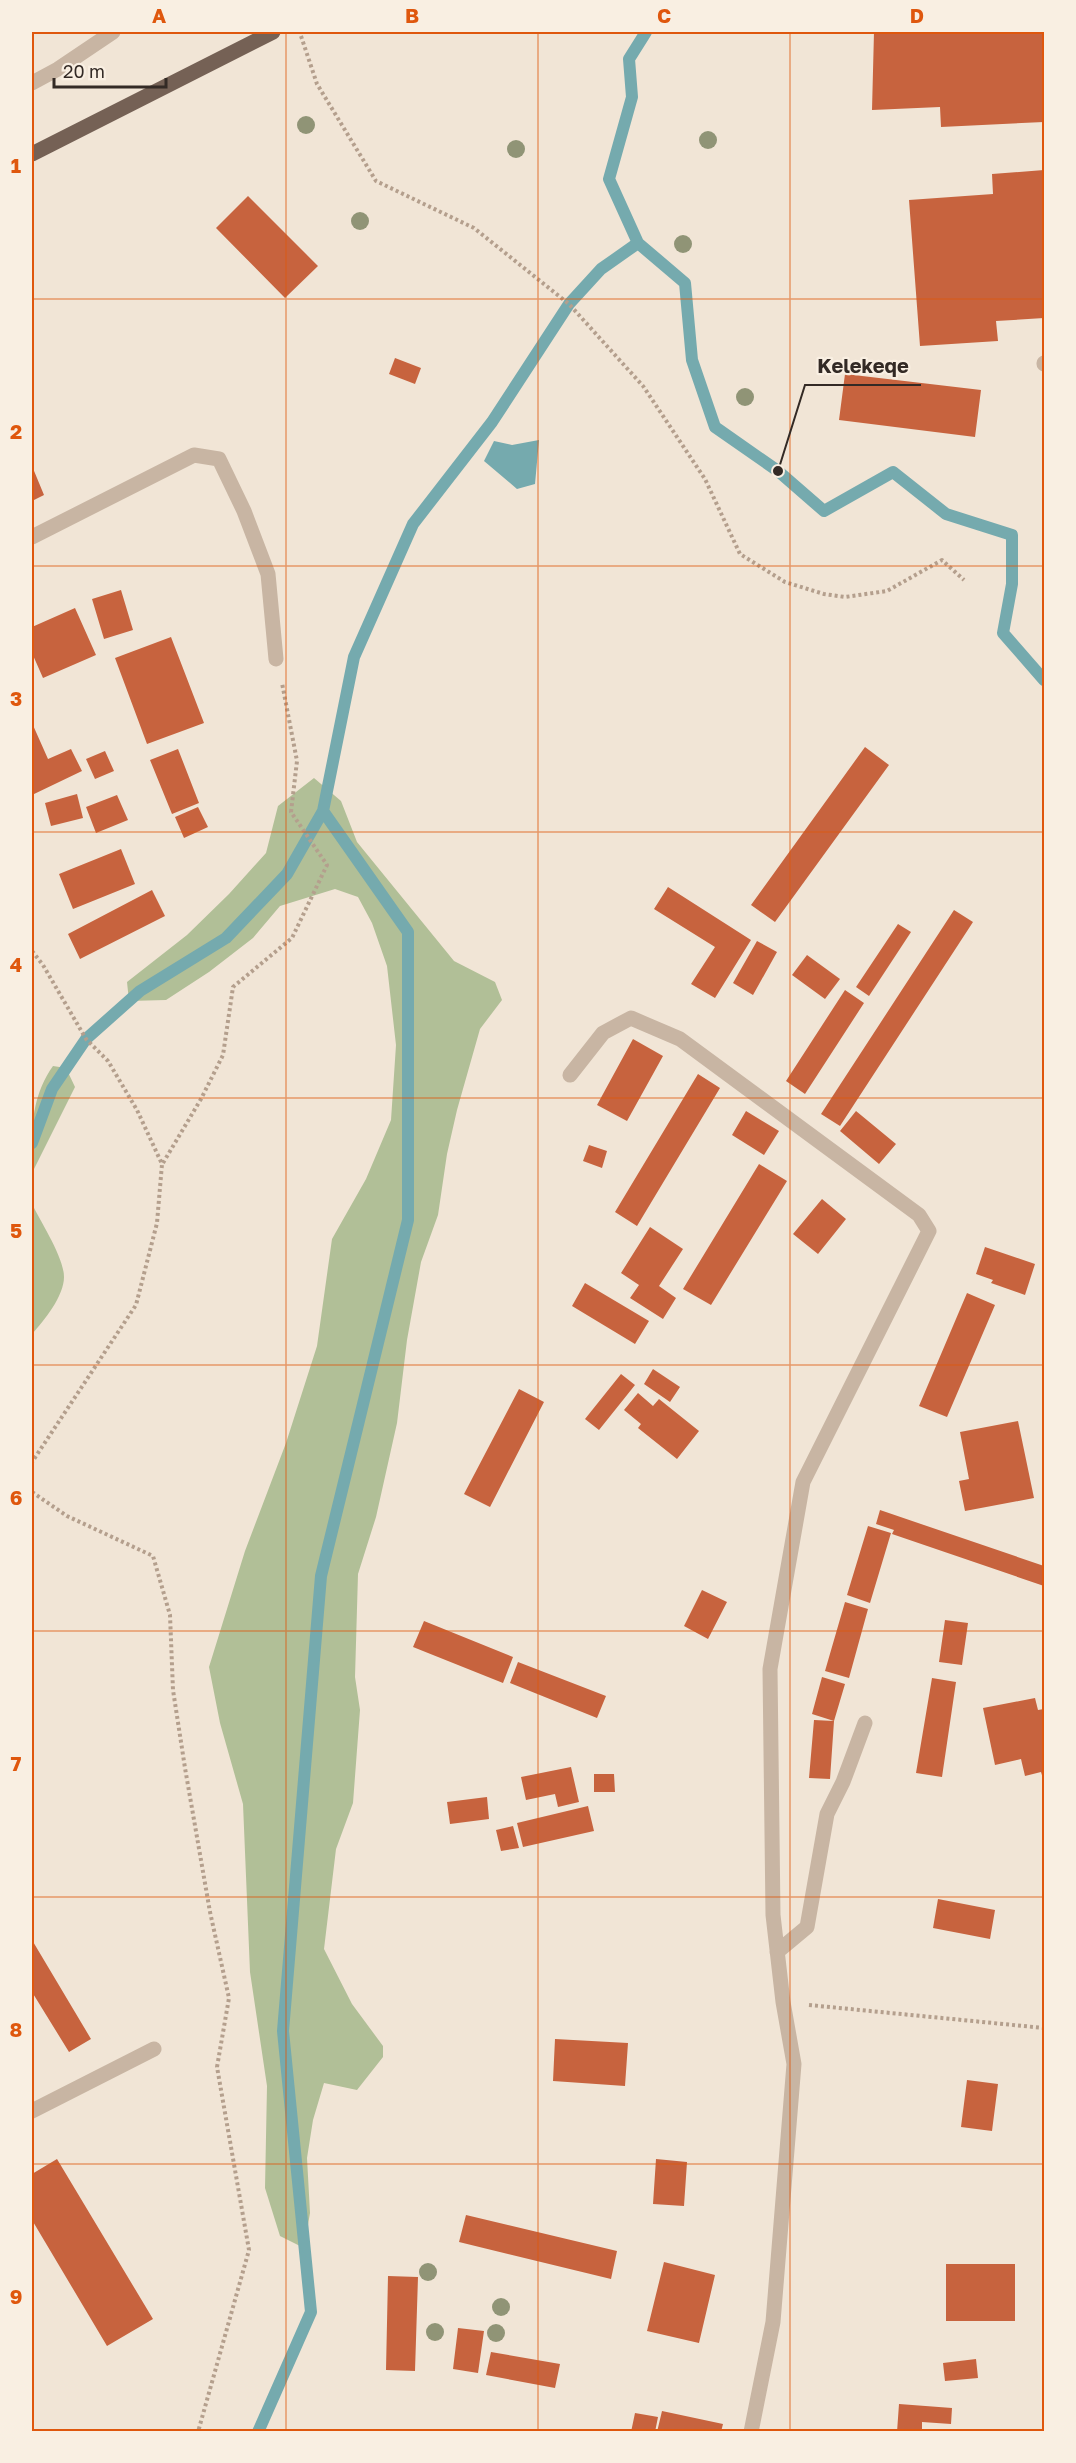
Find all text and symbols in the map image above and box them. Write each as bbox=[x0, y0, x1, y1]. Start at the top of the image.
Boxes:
text: A bbox=[152, 3, 166, 27]
text: B bbox=[405, 3, 419, 27]
text: C bbox=[657, 3, 671, 27]
text: D bbox=[910, 3, 924, 27]
scale bar bbox=[54, 51, 166, 89]
text: 20 m bbox=[63, 60, 105, 82]
text: 1 bbox=[11, 153, 21, 177]
callout: Kelekeqe bbox=[805, 347, 921, 385]
text: Kelekeqe bbox=[817, 353, 909, 377]
text: 2 bbox=[10, 419, 22, 443]
text: 3 bbox=[10, 686, 22, 710]
text: 4 bbox=[10, 952, 22, 976]
text: 5 bbox=[10, 1218, 22, 1242]
text: 6 bbox=[10, 1485, 22, 1509]
text: 7 bbox=[11, 1751, 22, 1775]
text: 8 bbox=[10, 2017, 22, 2041]
text: 9 bbox=[10, 2284, 22, 2308]

